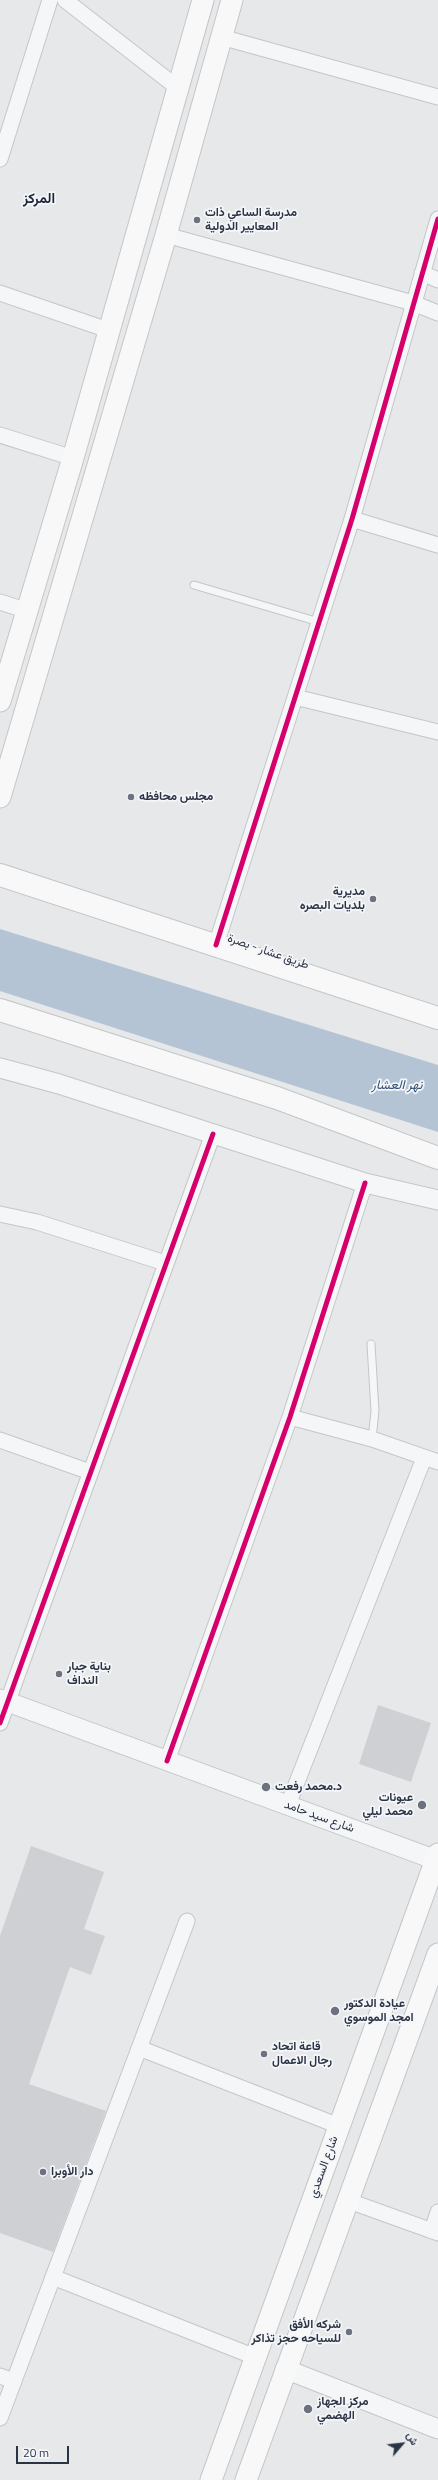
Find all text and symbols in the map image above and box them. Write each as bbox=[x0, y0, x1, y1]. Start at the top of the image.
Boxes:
district label: المركز bbox=[23, 192, 55, 208]
place label: مدرسة الساعي ذات المعايير الدولية bbox=[205, 206, 297, 234]
marker: مدرسة الساعي ذات المعايير الدولية bbox=[192, 215, 202, 225]
place label: مجلس محافظه bbox=[139, 790, 213, 804]
marker: مجلس محافظه bbox=[126, 792, 136, 802]
place label: مديرية بلديات البصره bbox=[300, 885, 365, 913]
marker: مديرية بلديات البصره bbox=[368, 894, 378, 904]
street label: طريق عشار - بصرة bbox=[225, 931, 311, 973]
water label: نهر العشار bbox=[371, 1078, 423, 1094]
place label: بناية جبار النداف bbox=[67, 1660, 111, 1688]
marker: بناية جبار النداف bbox=[54, 1669, 64, 1679]
place label: د.محمد رفعت bbox=[275, 1780, 342, 1794]
marker: د.محمد رفعت bbox=[260, 1781, 272, 1793]
place label: عيونات محمد ليلي bbox=[363, 1791, 413, 1819]
street label: شارع سيد حامد bbox=[282, 1798, 356, 1836]
marker: عيونات محمد ليلي bbox=[416, 1799, 428, 1811]
place label: عيادة الدكتور امجد الموسوي bbox=[344, 1997, 414, 2025]
marker: عيادة الدكتور امجد الموسوي bbox=[329, 2005, 341, 2017]
place label: قاعة اتحاد رجال الاعمال bbox=[272, 2040, 332, 2068]
marker: قاعة اتحاد رجال الاعمال bbox=[259, 2049, 269, 2059]
street label: شارع السعدي bbox=[306, 2134, 342, 2200]
place label: دار الأوبرا bbox=[51, 2165, 94, 2179]
marker: دار الأوبرا bbox=[38, 2167, 48, 2177]
place label: شركه الأفق للسياحه حجز تذاكر bbox=[251, 2318, 341, 2346]
marker: شركه الأفق للسياحه حجز تذاكر bbox=[344, 2327, 354, 2337]
place label: مركز الجهاز الهضمي bbox=[317, 2395, 369, 2423]
marker: مركز الجهاز الهضمي bbox=[302, 2403, 314, 2415]
north arrow bbox=[382, 2424, 422, 2464]
text: ش bbox=[402, 2429, 423, 2448]
scale bar bbox=[18, 2438, 71, 2464]
text: 20 m bbox=[23, 2443, 49, 2462]

